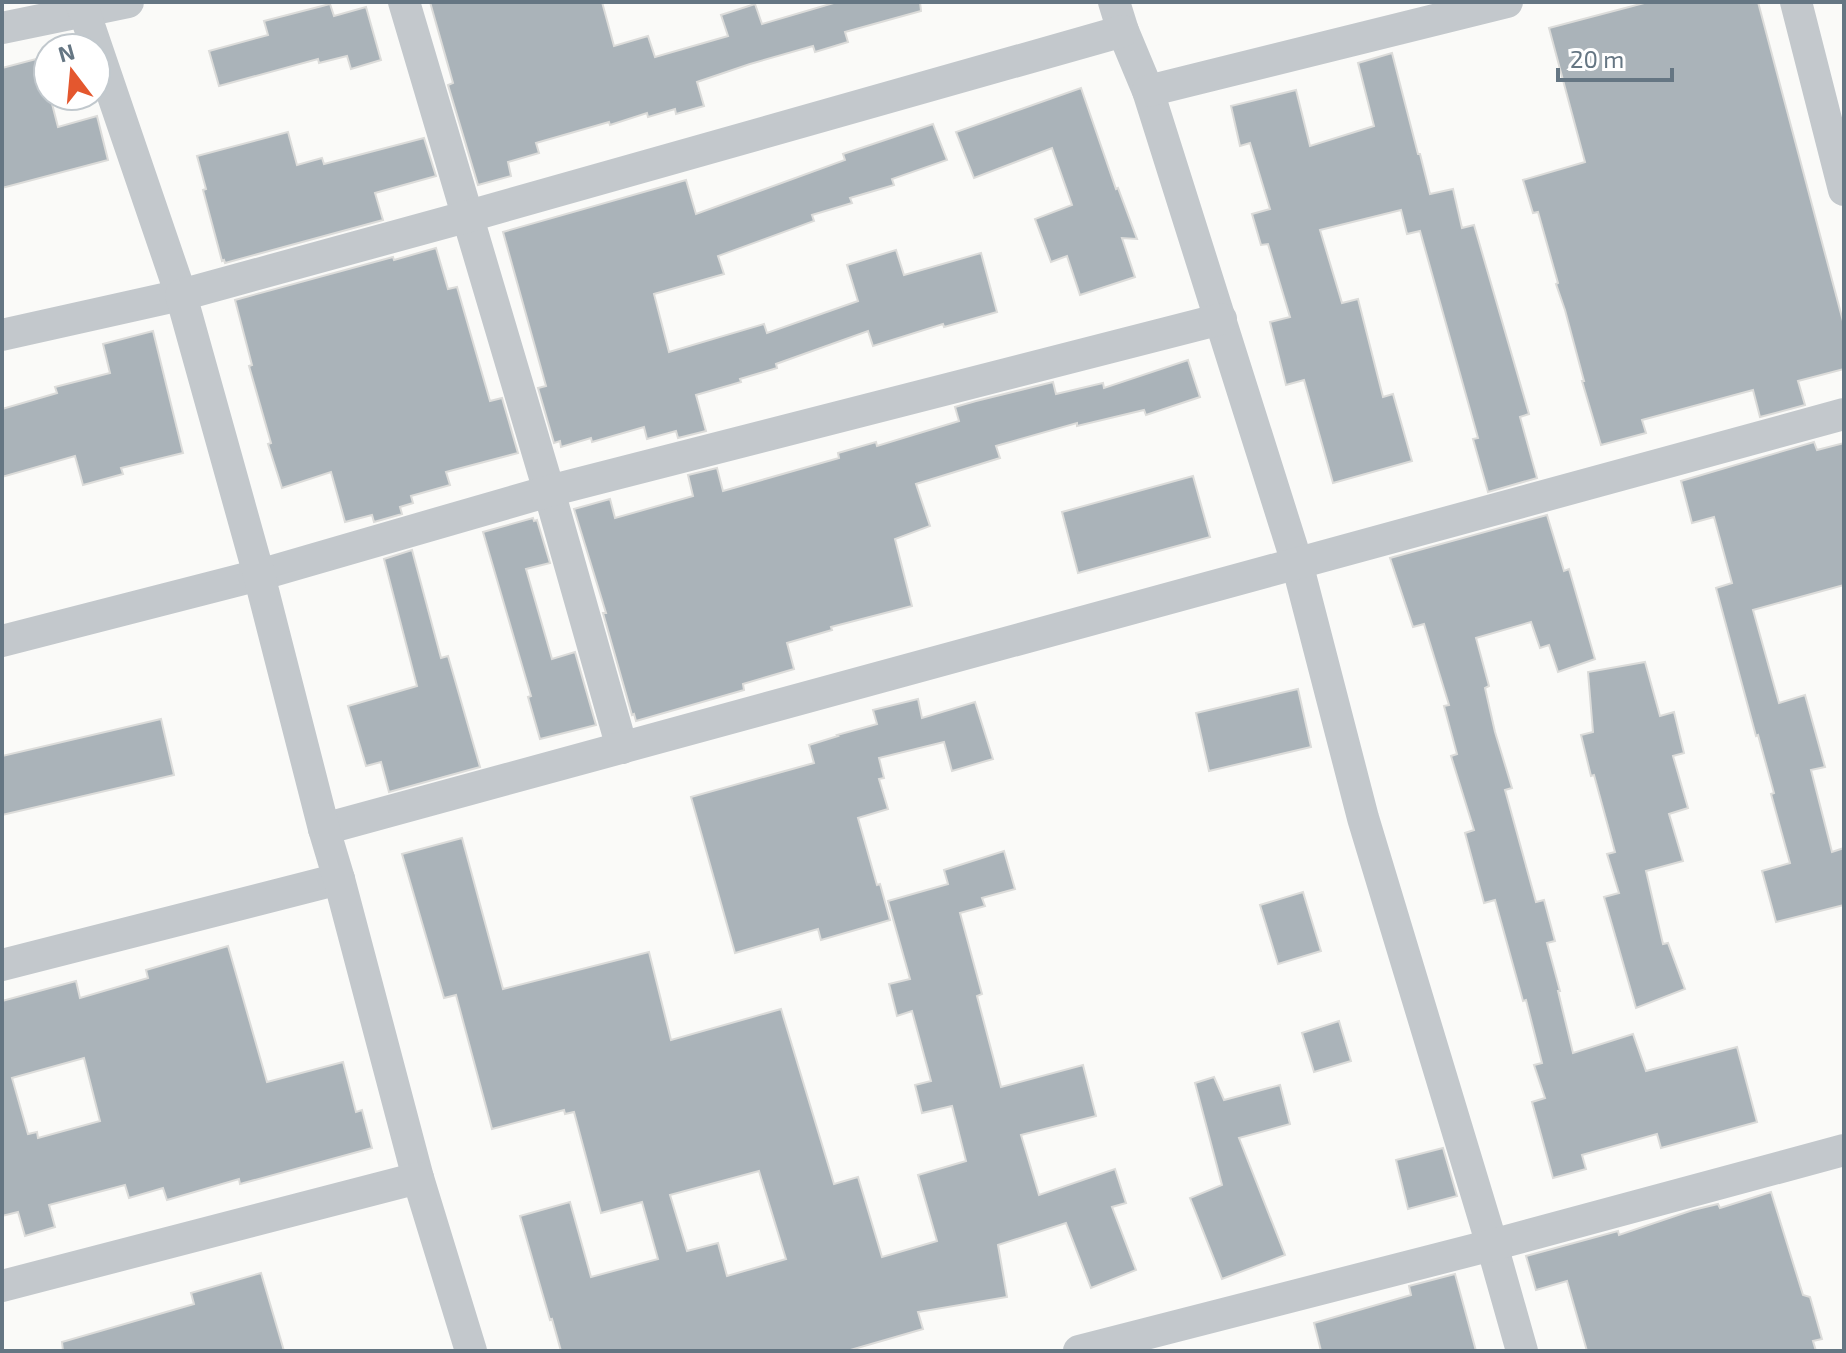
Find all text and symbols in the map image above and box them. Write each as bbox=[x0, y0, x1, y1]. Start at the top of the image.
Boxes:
north arrow bbox=[32, 32, 112, 112]
scale bar bbox=[1558, 32, 1672, 82]
text: N bbox=[55, 37, 77, 66]
text: 20 m bbox=[1570, 44, 1624, 73]

